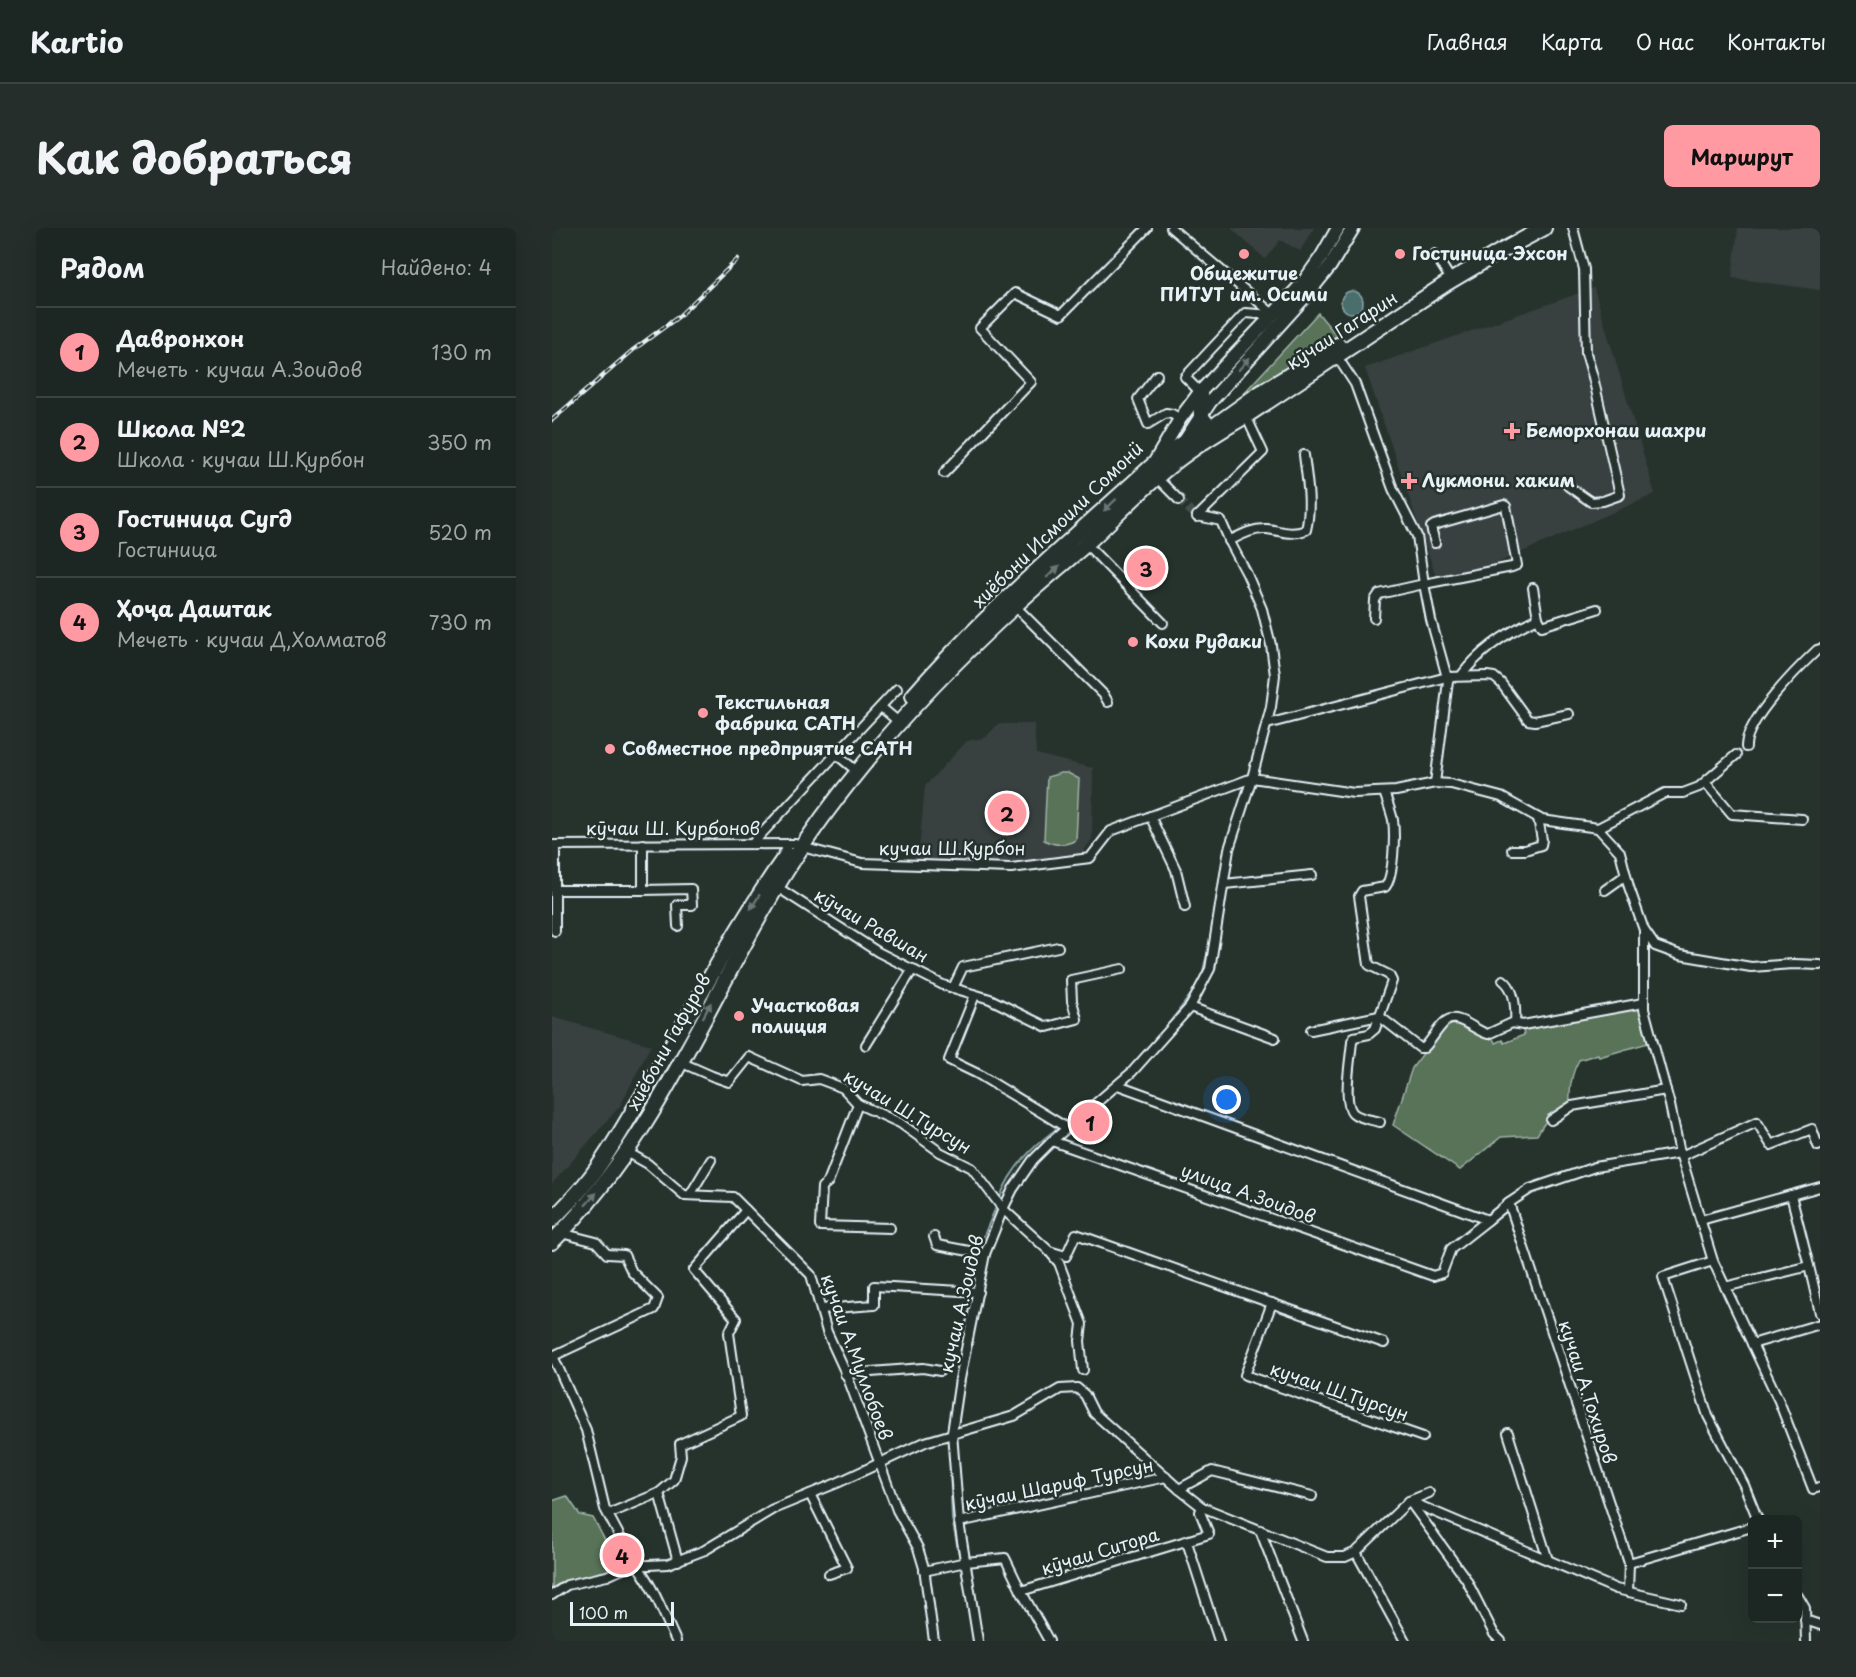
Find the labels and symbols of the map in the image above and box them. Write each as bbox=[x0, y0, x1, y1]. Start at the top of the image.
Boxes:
place label: Гостиница Эхсон bbox=[1412, 239, 1568, 266]
marker: Общежитие ПИТУТ им. Осими bbox=[1237, 247, 1251, 261]
marker: Гостиница Эхсон bbox=[1393, 247, 1407, 261]
place label: Общежитие ПИТУТ им. Осими bbox=[1160, 259, 1328, 307]
street label: кӯчаи Гагарин bbox=[1280, 284, 1402, 376]
one-way arrow bbox=[1237, 357, 1250, 372]
place label: Беморхонаи шахри bbox=[1526, 416, 1707, 443]
marker: Беморхонаи шахри bbox=[1503, 422, 1521, 440]
street label: хиёбони Исмоили Сомонӣ bbox=[965, 435, 1149, 613]
place label: Лукмони. хаким bbox=[1422, 466, 1575, 493]
marker: Лукмони. хаким bbox=[1400, 472, 1418, 490]
one-way arrow bbox=[1103, 497, 1117, 511]
pin: 3 bbox=[1126, 546, 1166, 590]
one-way arrow bbox=[1045, 566, 1060, 579]
place label: Кохи Рудаки bbox=[1145, 627, 1262, 654]
marker: Кохи Рудаки bbox=[1126, 635, 1140, 649]
place label: Текстильная фабрика САТН bbox=[715, 688, 856, 736]
marker: Текстильная фабрика САТН bbox=[696, 706, 710, 720]
place label: Совместное предприятие CATH bbox=[622, 734, 913, 761]
marker: Совместное предприятие CATH bbox=[603, 742, 617, 756]
pin: 2 bbox=[988, 790, 1026, 836]
street label: кӯчаи Ш. Курбонов bbox=[586, 814, 760, 841]
street label: кучаи Ш.Қурбон bbox=[878, 834, 1026, 861]
street label: кӯчаи Равшан bbox=[809, 881, 934, 969]
one-way arrow bbox=[749, 894, 760, 910]
street label: хиёбони Гафуров bbox=[619, 968, 716, 1114]
place label: Участковая полиция bbox=[751, 991, 860, 1039]
one-way arrow bbox=[702, 1001, 712, 1018]
marker: Участковая полиция bbox=[732, 1009, 746, 1023]
street label: кучаи Ш.Турсун bbox=[839, 1062, 977, 1160]
your location bbox=[1212, 1085, 1241, 1114]
pin: 1 bbox=[1070, 1100, 1110, 1144]
street label: улица А.Зоидов bbox=[1178, 1156, 1320, 1229]
one-way arrow bbox=[584, 1192, 597, 1207]
street label: кучаи А.Зоидов bbox=[932, 1232, 990, 1375]
street label: кучаи А.Муллобоев bbox=[815, 1269, 900, 1443]
street label: кучаи А.Тохиров bbox=[1552, 1316, 1624, 1467]
street label: кучаи Ш.Турсун bbox=[1266, 1354, 1413, 1427]
street label: кӯчаи Шариф Турсун bbox=[962, 1450, 1156, 1517]
street label: кӯчаи Ситора bbox=[1037, 1520, 1163, 1581]
pin: 4 bbox=[602, 1532, 642, 1578]
scale bar bbox=[570, 1599, 674, 1626]

